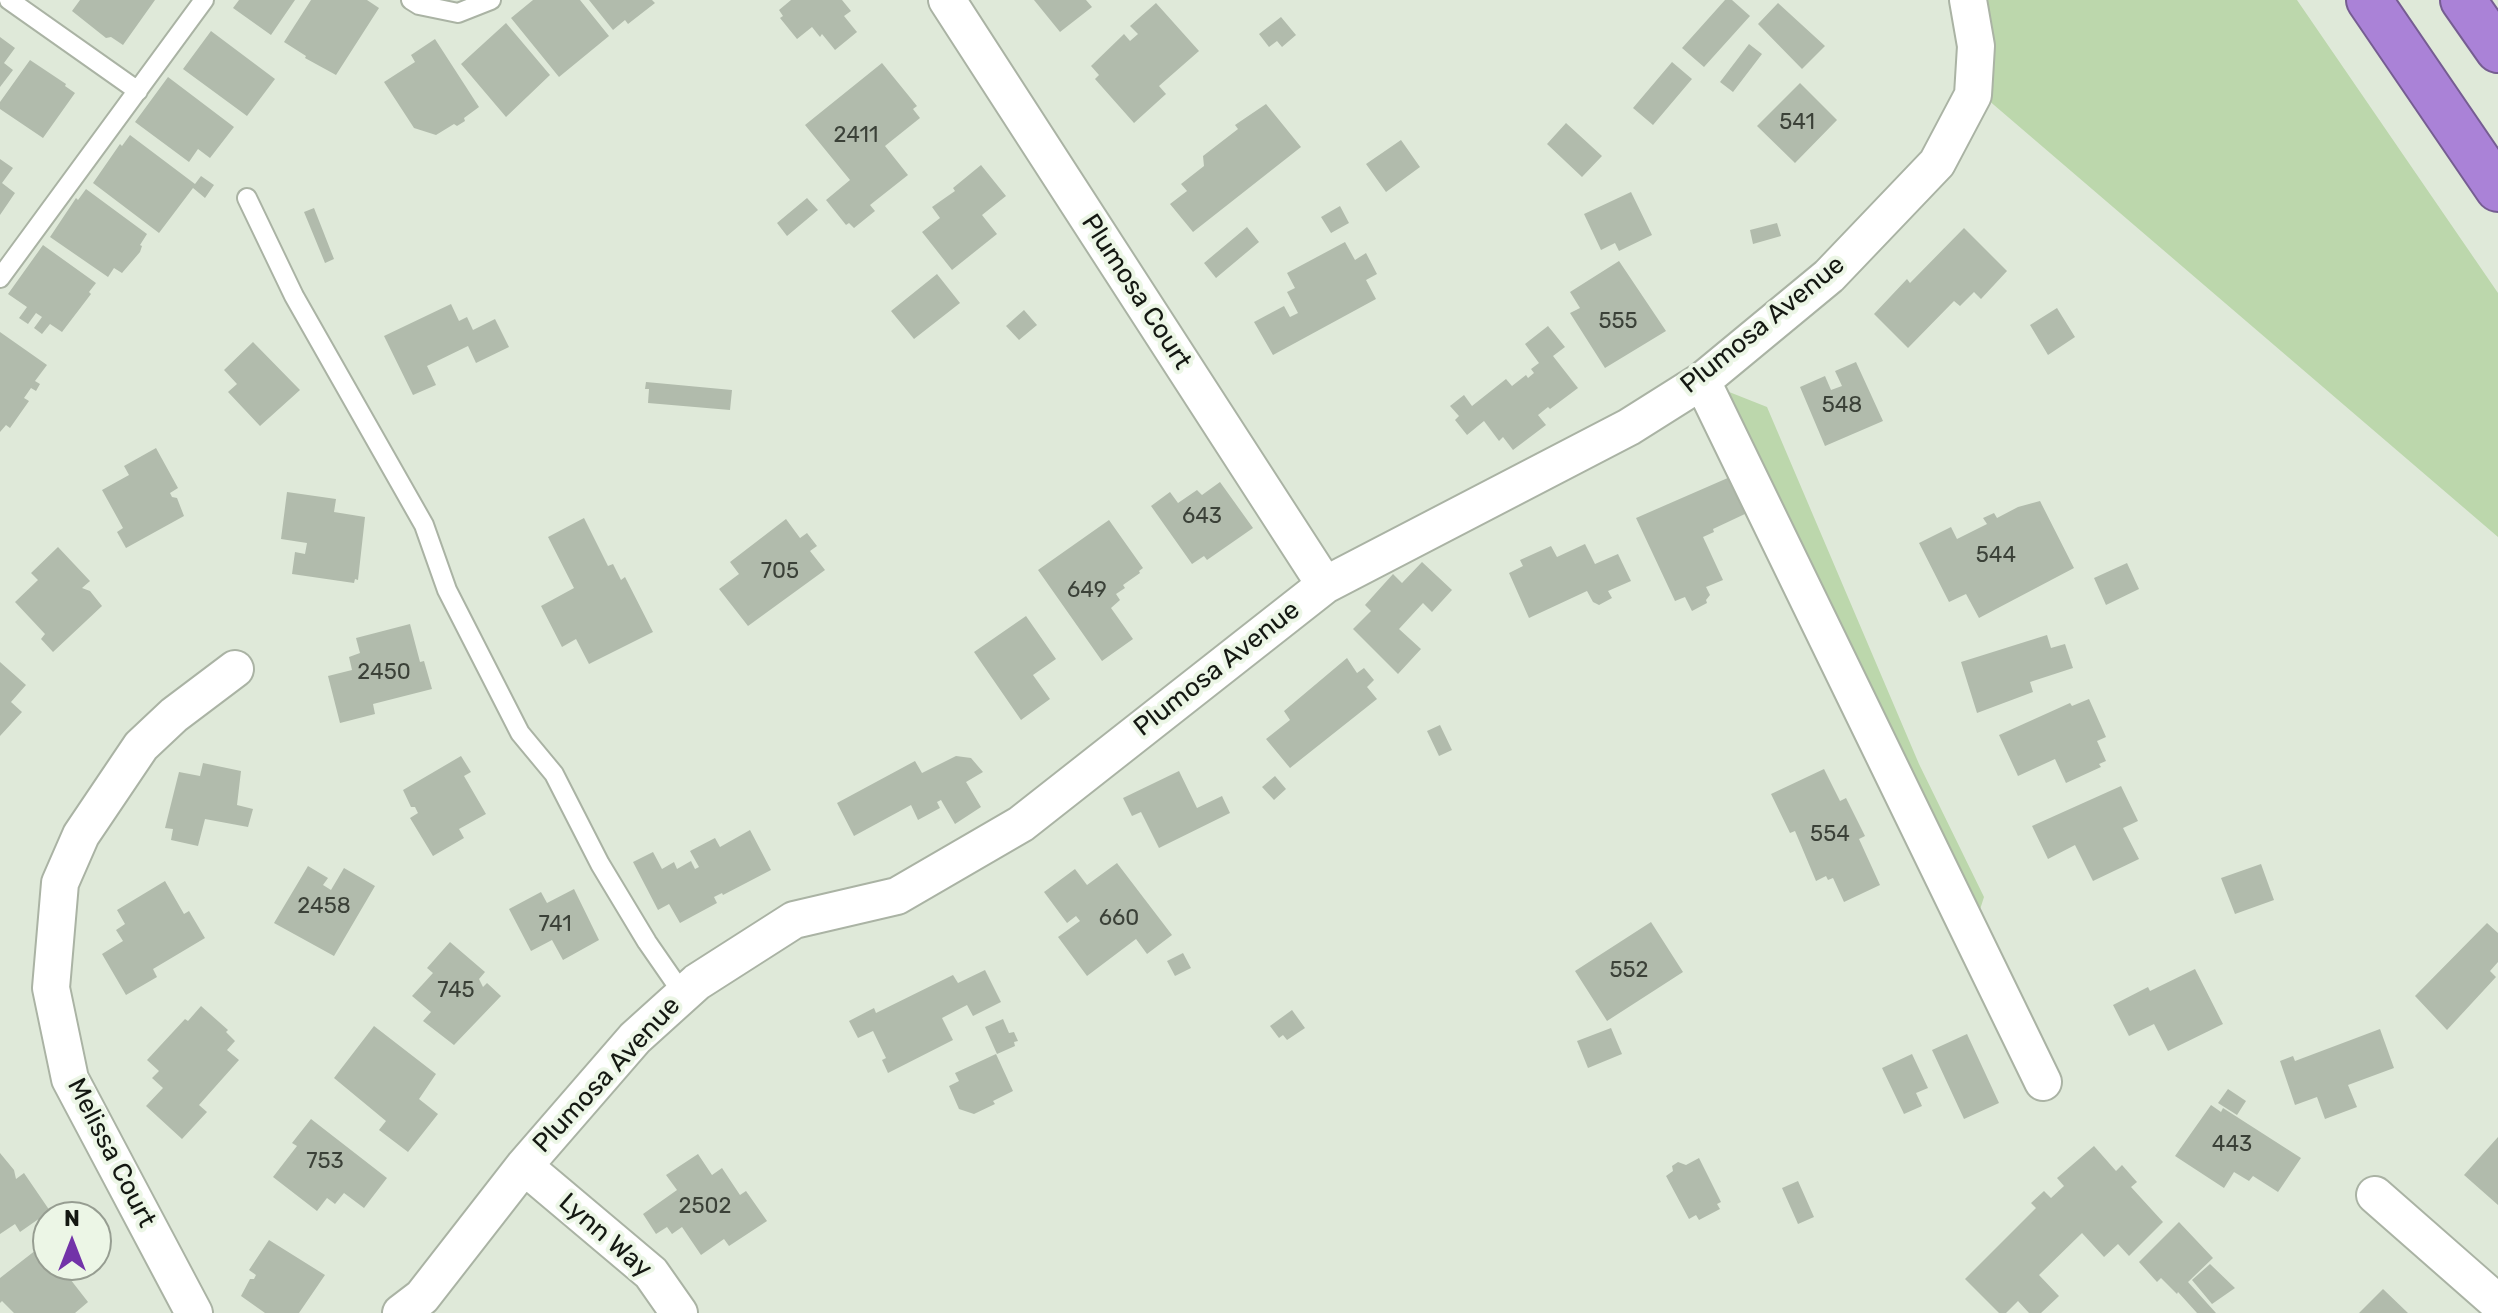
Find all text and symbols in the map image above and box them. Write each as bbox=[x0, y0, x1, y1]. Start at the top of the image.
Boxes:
house number: 541 bbox=[1779, 110, 1815, 136]
house number: 2411 bbox=[834, 123, 878, 149]
street label: Plumosa Court bbox=[1074, 209, 1198, 375]
street label: Plumosa Avenue bbox=[1675, 249, 1851, 401]
house number: 555 bbox=[1598, 309, 1638, 335]
house number: 548 bbox=[1822, 393, 1862, 419]
house number: 643 bbox=[1182, 504, 1222, 530]
house number: 544 bbox=[1976, 543, 2016, 569]
house number: 705 bbox=[761, 559, 799, 585]
house number: 649 bbox=[1067, 578, 1107, 604]
street label: Plumosa Avenue bbox=[1128, 595, 1306, 743]
house number: 2450 bbox=[357, 660, 411, 686]
house number: 554 bbox=[1810, 822, 1850, 848]
house number: 2458 bbox=[297, 894, 351, 920]
house number: 660 bbox=[1099, 906, 1139, 932]
house number: 741 bbox=[538, 912, 572, 938]
house number: 552 bbox=[1609, 958, 1649, 984]
house number: 745 bbox=[437, 978, 475, 1004]
street label: Plumosa Avenue bbox=[527, 991, 687, 1159]
street label: Melissa Court bbox=[60, 1073, 162, 1233]
house number: 443 bbox=[2212, 1132, 2252, 1158]
house number: 753 bbox=[306, 1149, 344, 1175]
street label: Lynn Way bbox=[552, 1187, 658, 1285]
house number: 2502 bbox=[679, 1194, 731, 1220]
north arrow bbox=[32, 1201, 112, 1281]
text: N bbox=[64, 1205, 80, 1232]

